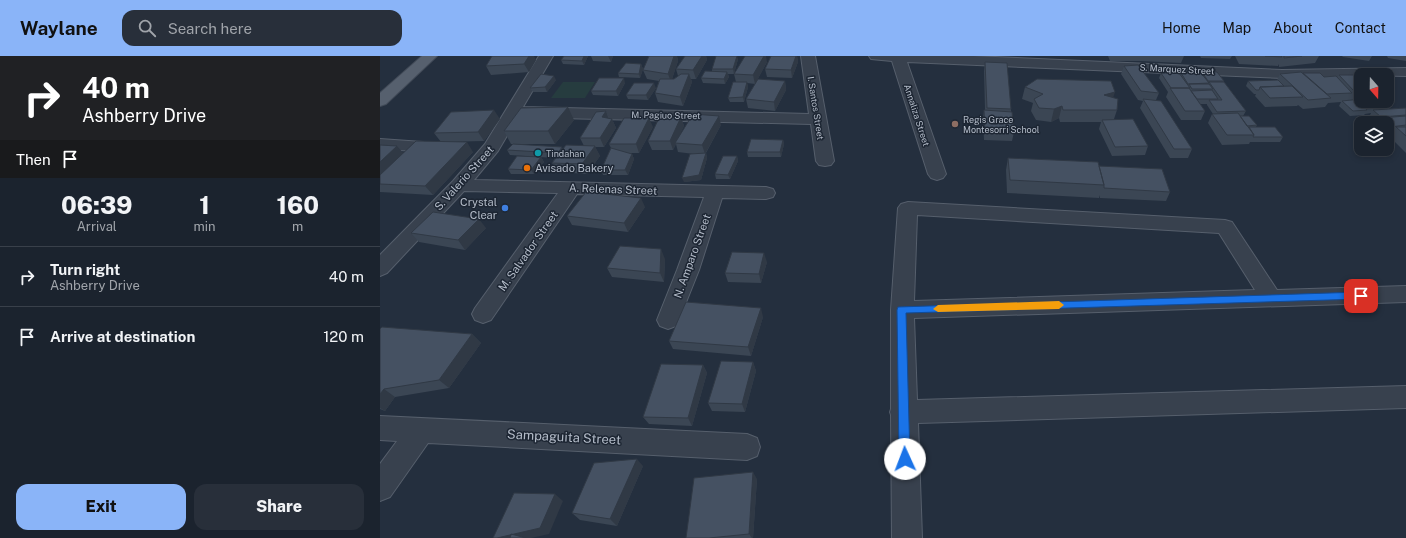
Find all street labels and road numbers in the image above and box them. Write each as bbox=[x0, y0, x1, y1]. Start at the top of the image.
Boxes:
street label: S. Marquez Street bbox=[1139, 62, 1215, 76]
street label: I. Santos Street bbox=[806, 75, 827, 141]
street label: Annaliza Street bbox=[902, 83, 932, 148]
street label: M. Pagiuo Street bbox=[631, 109, 701, 121]
street label: S. Valerio Street bbox=[432, 143, 496, 213]
street label: A. Relenas Street bbox=[569, 181, 657, 197]
street label: M. Salvador Street bbox=[496, 209, 560, 293]
street label: N. Amparo Street bbox=[671, 212, 713, 300]
street label: Sampaguita Street bbox=[507, 427, 621, 447]

